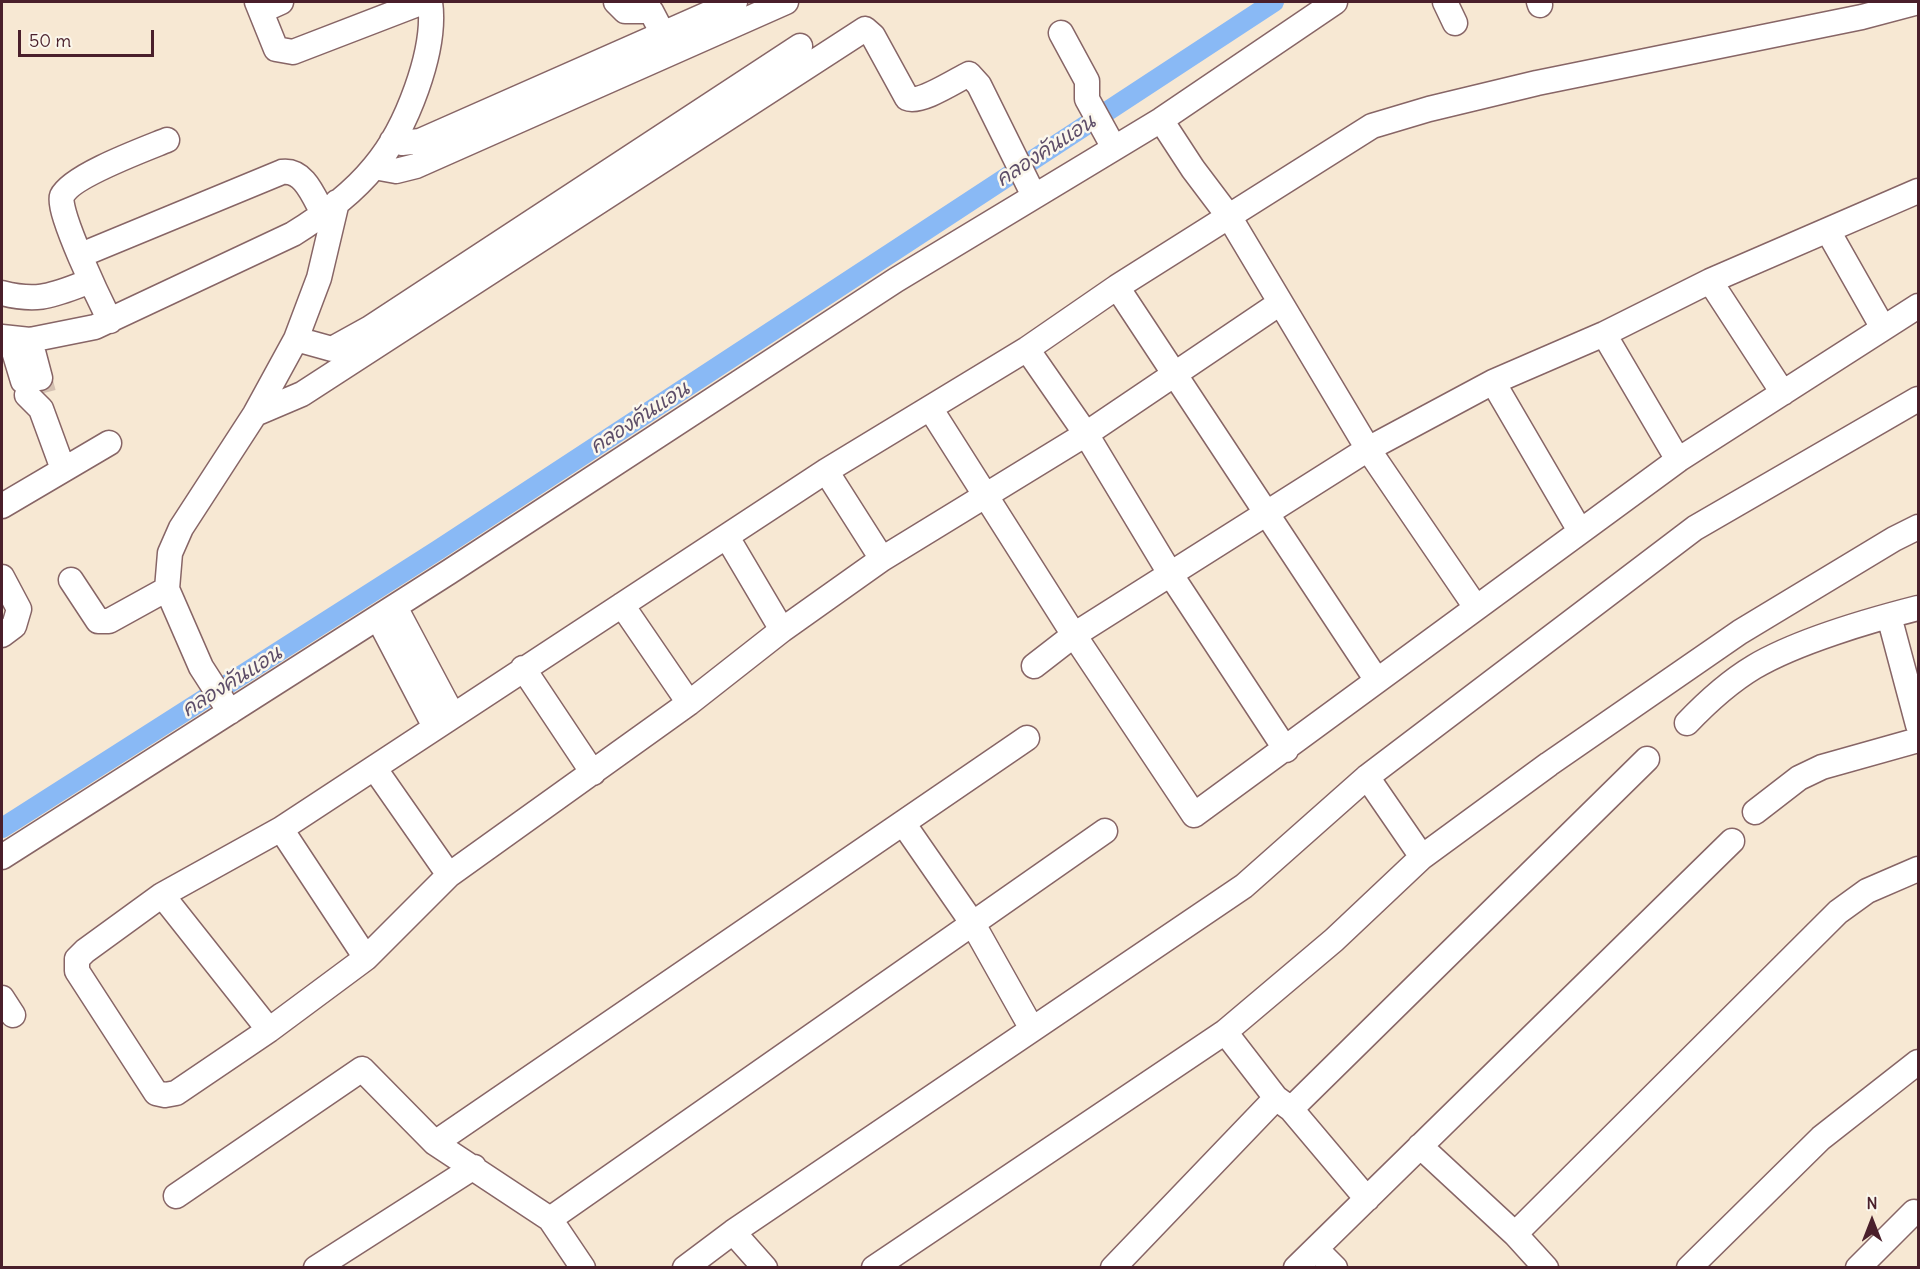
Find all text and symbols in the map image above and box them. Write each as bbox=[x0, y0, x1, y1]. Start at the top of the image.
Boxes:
scale bar bbox=[21, 18, 158, 56]
text: 50 m bbox=[29, 29, 71, 52]
water label: คลองคันแอน bbox=[992, 110, 1100, 192]
water label: คลองคันแอน bbox=[586, 377, 694, 459]
water label: คลองคันแอน bbox=[178, 642, 286, 722]
north arrow bbox=[1842, 1191, 1902, 1251]
text: N bbox=[1866, 1193, 1878, 1213]

